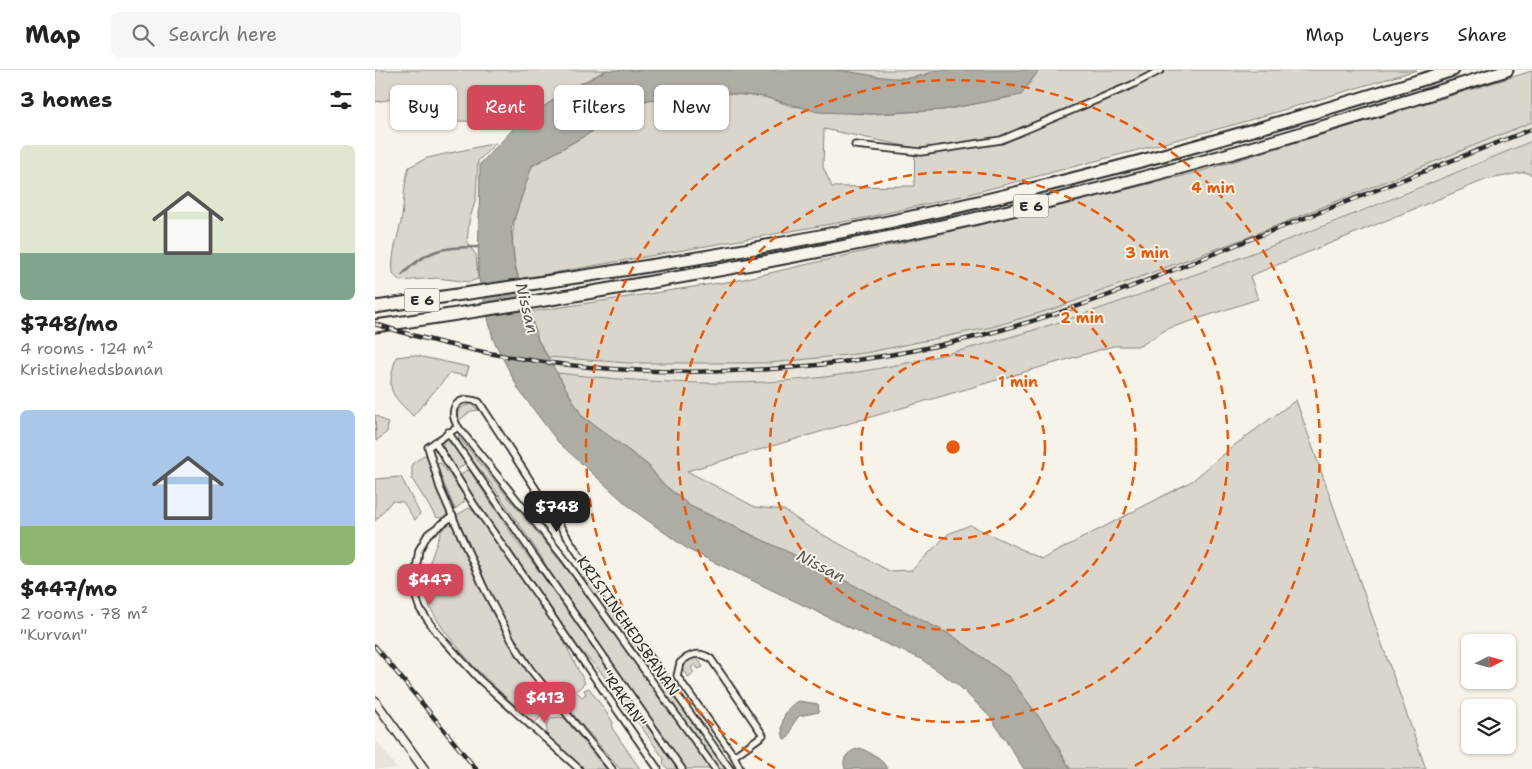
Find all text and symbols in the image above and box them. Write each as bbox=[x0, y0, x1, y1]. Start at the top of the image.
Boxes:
search box bbox=[111, 12, 461, 57]
text: Map bbox=[25, 19, 81, 51]
icon: search bbox=[129, 21, 157, 49]
text: Search here bbox=[169, 22, 277, 47]
text: Map bbox=[1306, 23, 1344, 47]
text: Layers bbox=[1372, 23, 1429, 47]
text: Share bbox=[1457, 23, 1507, 47]
chip: Buy bbox=[390, 85, 457, 130]
chip: Rent bbox=[467, 85, 544, 130]
chip: Filters bbox=[554, 85, 644, 130]
chip: New bbox=[654, 85, 729, 130]
text: 3 homes bbox=[20, 86, 112, 114]
icon: filters bbox=[327, 86, 355, 114]
icon: home bbox=[143, 178, 233, 268]
text: 4 min bbox=[1191, 178, 1235, 198]
road number: E 6 bbox=[1013, 194, 1049, 218]
text: 3 min bbox=[1125, 243, 1169, 263]
water label: Nissan bbox=[511, 280, 543, 336]
road number: E 6 bbox=[405, 288, 439, 312]
text: 2 min bbox=[1060, 308, 1104, 328]
text: $748/mo bbox=[20, 310, 118, 338]
text: 4 rooms · 124 m² bbox=[20, 338, 154, 359]
text: Kristinehedsbanan bbox=[20, 359, 163, 380]
text: 1 min bbox=[998, 372, 1038, 392]
centre of rings bbox=[944, 438, 962, 456]
icon: home bbox=[143, 443, 233, 533]
pin: $748 bbox=[527, 490, 587, 533]
text: $748 bbox=[535, 496, 579, 517]
water label: Nissan bbox=[793, 545, 849, 587]
street label: KRISTINEHEDSBANAN bbox=[572, 552, 684, 700]
pin: $447 bbox=[400, 564, 460, 606]
text: $447 bbox=[408, 569, 452, 590]
text: $447/mo bbox=[20, 575, 117, 603]
text: 2 rooms · 78 m² bbox=[20, 603, 148, 624]
text: "Kurvan" bbox=[20, 624, 87, 645]
north arrow bbox=[1461, 634, 1516, 689]
map controls bbox=[1461, 634, 1516, 754]
street label: "RAKAN" bbox=[597, 666, 651, 732]
pin: $413 bbox=[515, 682, 575, 724]
text: $413 bbox=[525, 687, 565, 708]
button: layers bbox=[1461, 699, 1516, 754]

